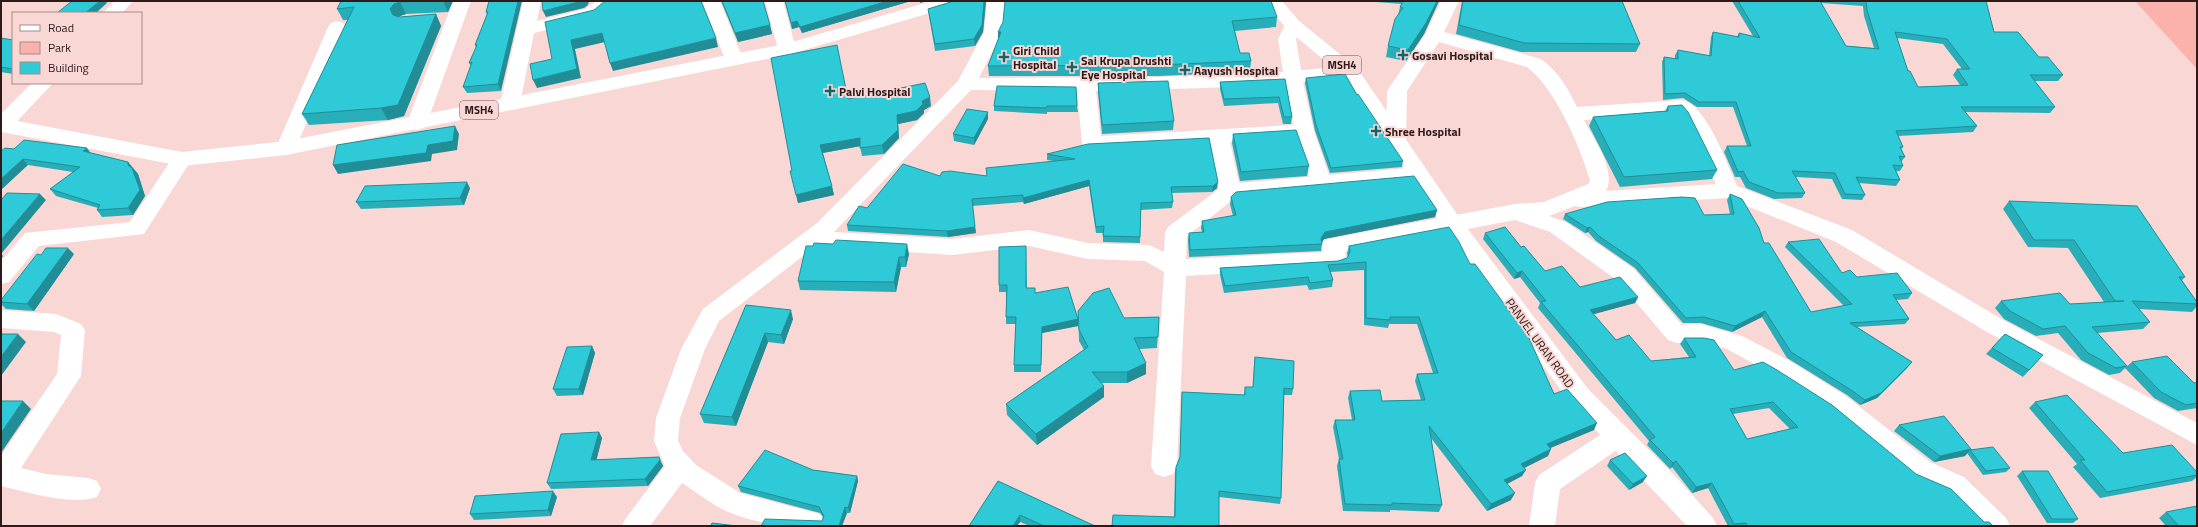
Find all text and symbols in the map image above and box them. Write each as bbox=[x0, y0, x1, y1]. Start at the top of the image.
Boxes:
legend bbox=[12, 12, 142, 84]
text: Road bbox=[48, 18, 74, 37]
text: Park bbox=[48, 38, 71, 57]
place label: Giri Child Hospital bbox=[1013, 41, 1060, 74]
place label: Gosavi Hospital bbox=[1412, 46, 1493, 65]
marker: Gosavi Hospital bbox=[1397, 49, 1409, 61]
marker: Giri Child Hospital bbox=[998, 51, 1010, 63]
place label: Sai Krupa Drushti Eye Hospital bbox=[1081, 51, 1171, 84]
road number: MSH4 bbox=[1323, 56, 1361, 74]
text: Building bbox=[48, 58, 89, 77]
marker: Sai Krupa Drushti Eye Hospital bbox=[1066, 61, 1078, 73]
place label: Aayush Hospital bbox=[1194, 61, 1278, 80]
marker: Aayush Hospital bbox=[1179, 64, 1191, 76]
place label: Palvi Hospital bbox=[839, 82, 911, 101]
marker: Palvi Hospital bbox=[824, 85, 836, 97]
road number: MSH4 bbox=[460, 101, 498, 119]
place label: Shree Hospital bbox=[1385, 122, 1461, 141]
marker: Shree Hospital bbox=[1370, 125, 1382, 137]
street label: PANVEL URAN ROAD bbox=[1501, 294, 1579, 392]

